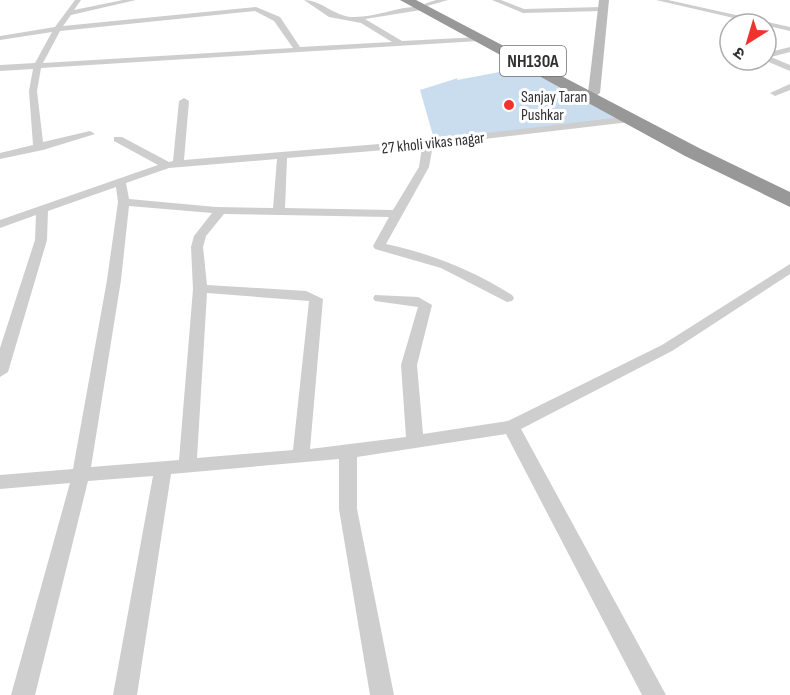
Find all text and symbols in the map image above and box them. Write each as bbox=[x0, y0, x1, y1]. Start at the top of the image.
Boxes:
north arrow bbox=[718, 12, 778, 72]
text: उ bbox=[730, 42, 749, 63]
road number: NH130A bbox=[500, 46, 566, 76]
place label: Sanjay Taran Pushkar bbox=[521, 88, 587, 125]
marker: Sanjay Taran Pushkar bbox=[502, 98, 516, 112]
street label: 27 kholi vikas nagar bbox=[381, 129, 486, 158]

